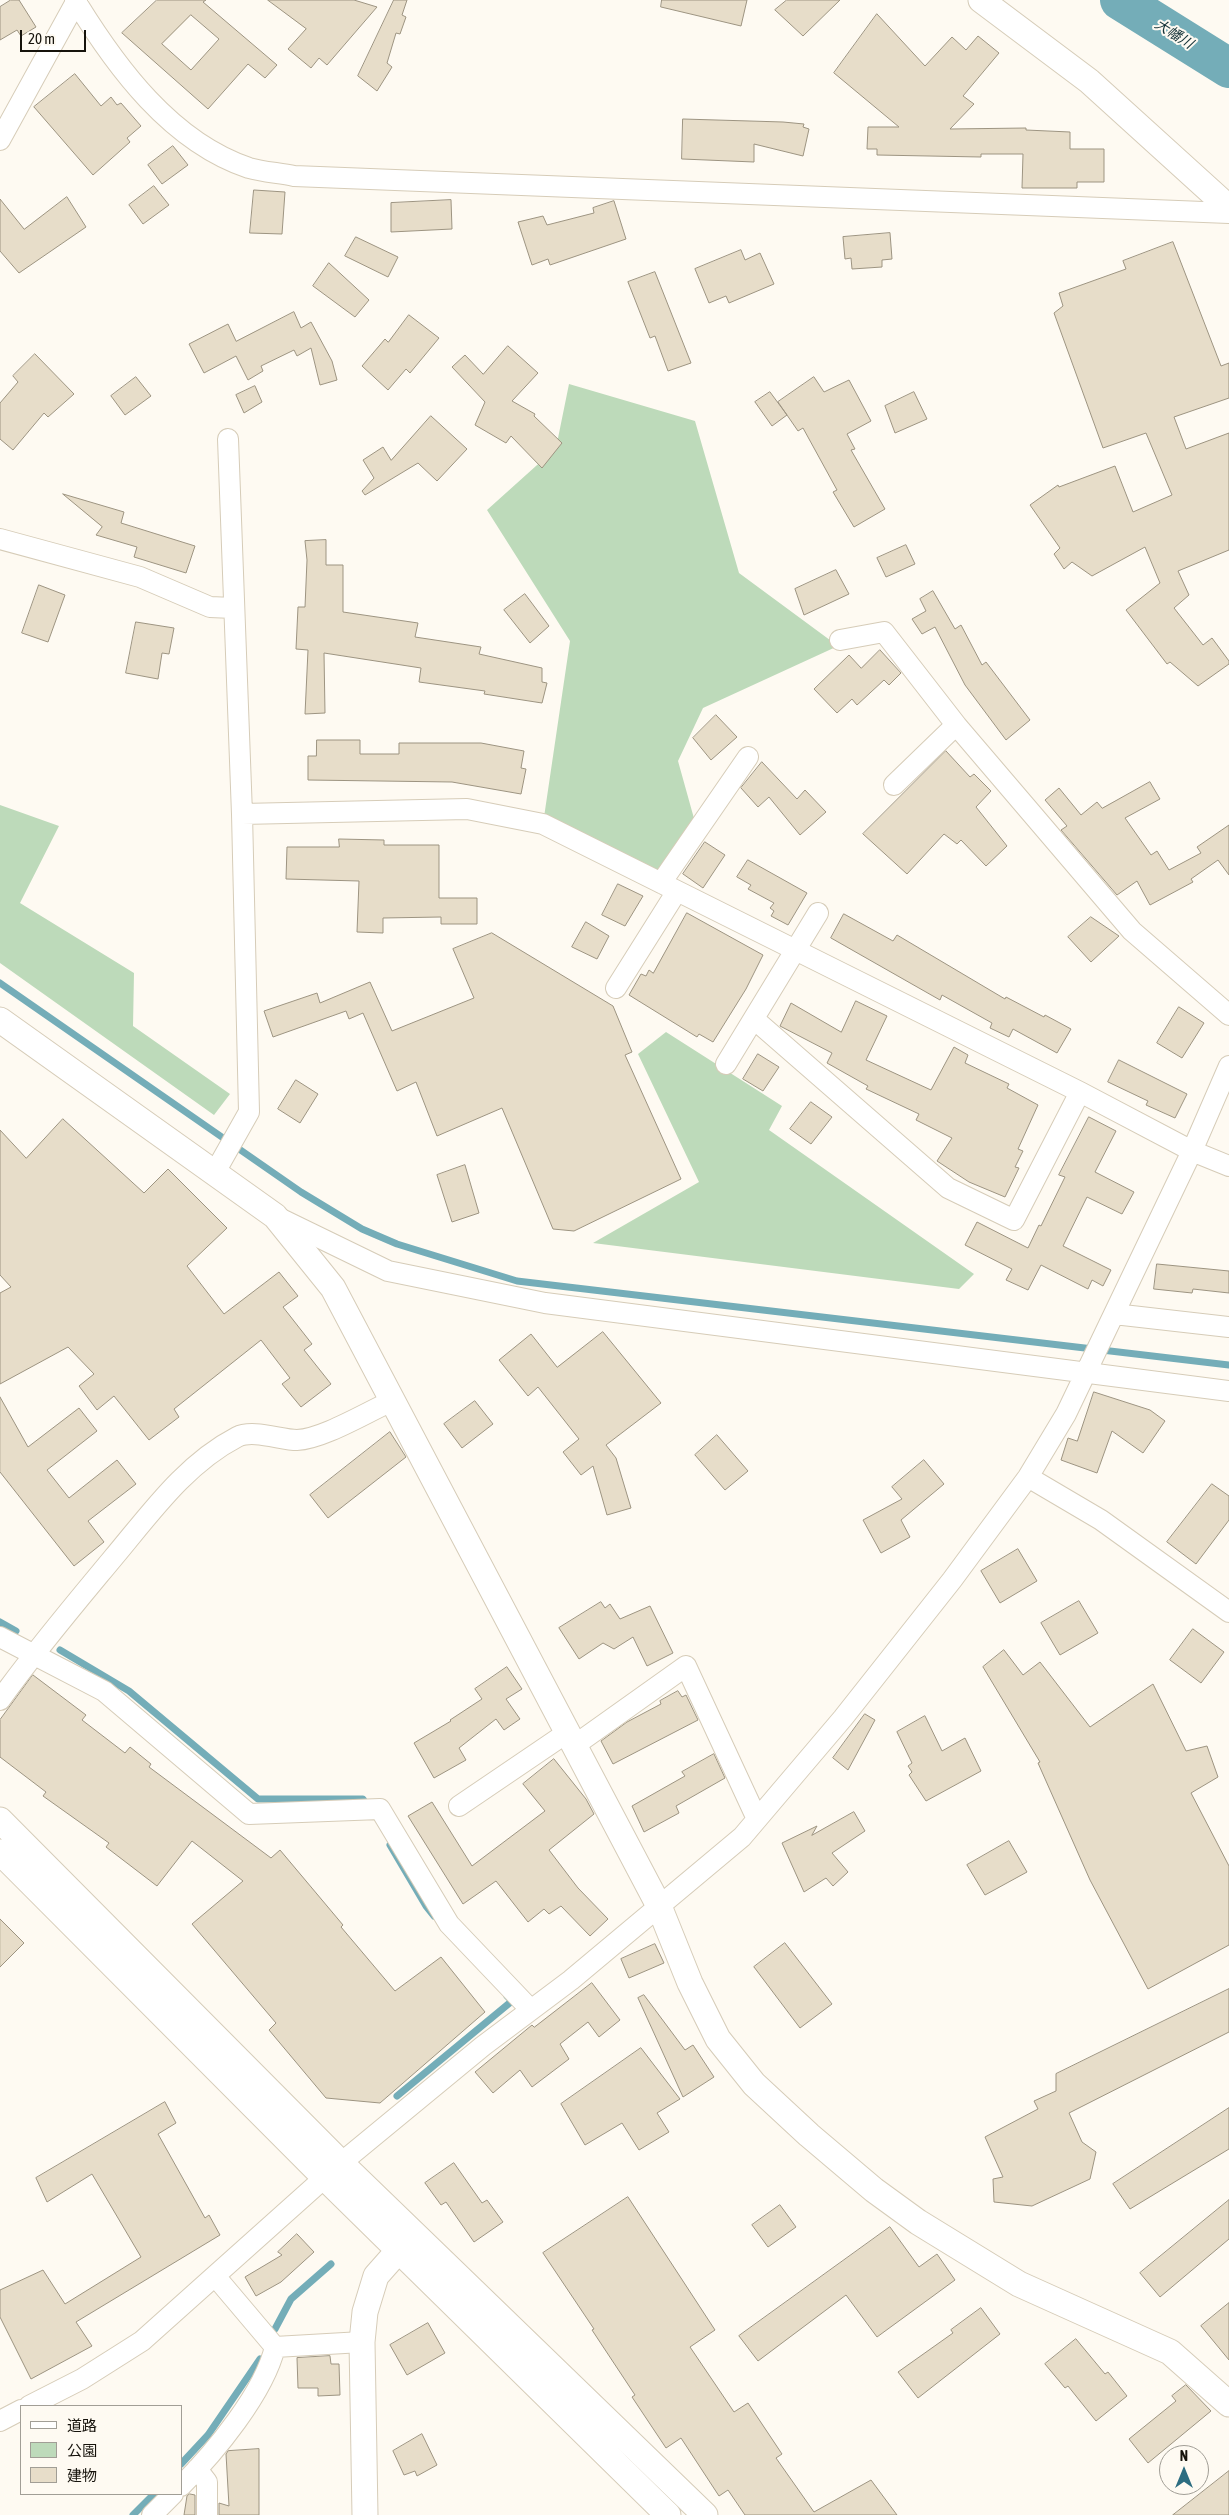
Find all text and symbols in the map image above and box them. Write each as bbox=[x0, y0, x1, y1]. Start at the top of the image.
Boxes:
water label: 大幡川 bbox=[1152, 16, 1196, 52]
scale bar bbox=[22, 20, 89, 52]
text: 20 m bbox=[28, 30, 55, 47]
legend bbox=[20, 2405, 182, 2495]
text: 道路 bbox=[67, 2417, 97, 2434]
text: 公園 bbox=[67, 2442, 97, 2459]
north arrow bbox=[1159, 2445, 1209, 2495]
text: N bbox=[1180, 2448, 1188, 2464]
text: 建物 bbox=[67, 2467, 97, 2484]

